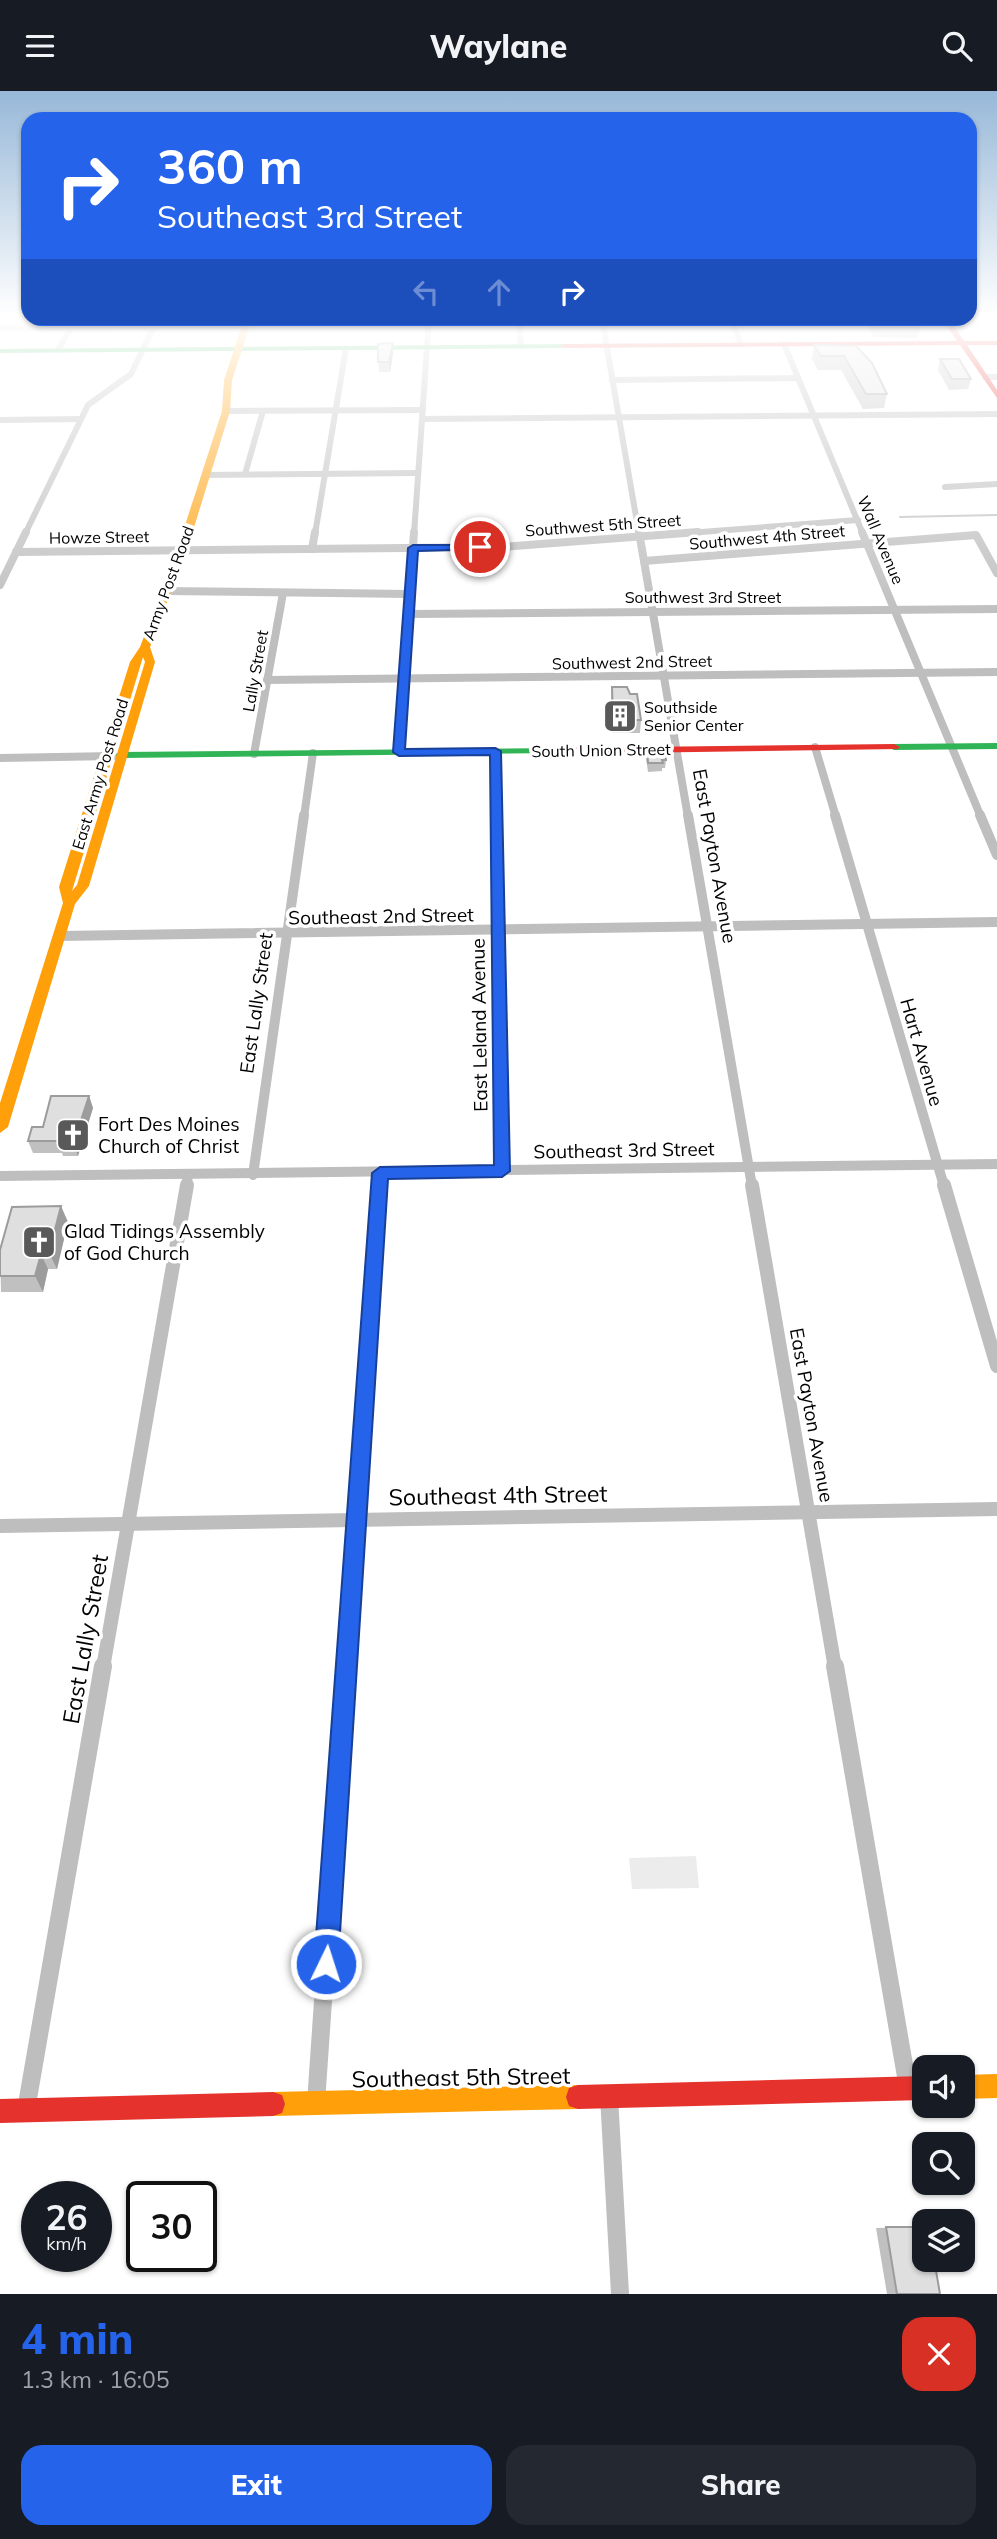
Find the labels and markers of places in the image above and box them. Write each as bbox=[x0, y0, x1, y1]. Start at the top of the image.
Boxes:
pin bbox=[450, 517, 510, 577]
building icon: Southside Senior Center bbox=[601, 697, 639, 735]
place label: Southside Senior Center bbox=[644, 697, 744, 735]
place label: Fort Des Moines Church of Christ bbox=[98, 1112, 240, 1158]
church icon: Fort Des Moines Church of Christ bbox=[54, 1116, 92, 1154]
place label: Glad Tidings Assembly of God Church bbox=[64, 1219, 265, 1265]
church icon: Glad Tidings Assembly of God Church bbox=[20, 1223, 58, 1261]

